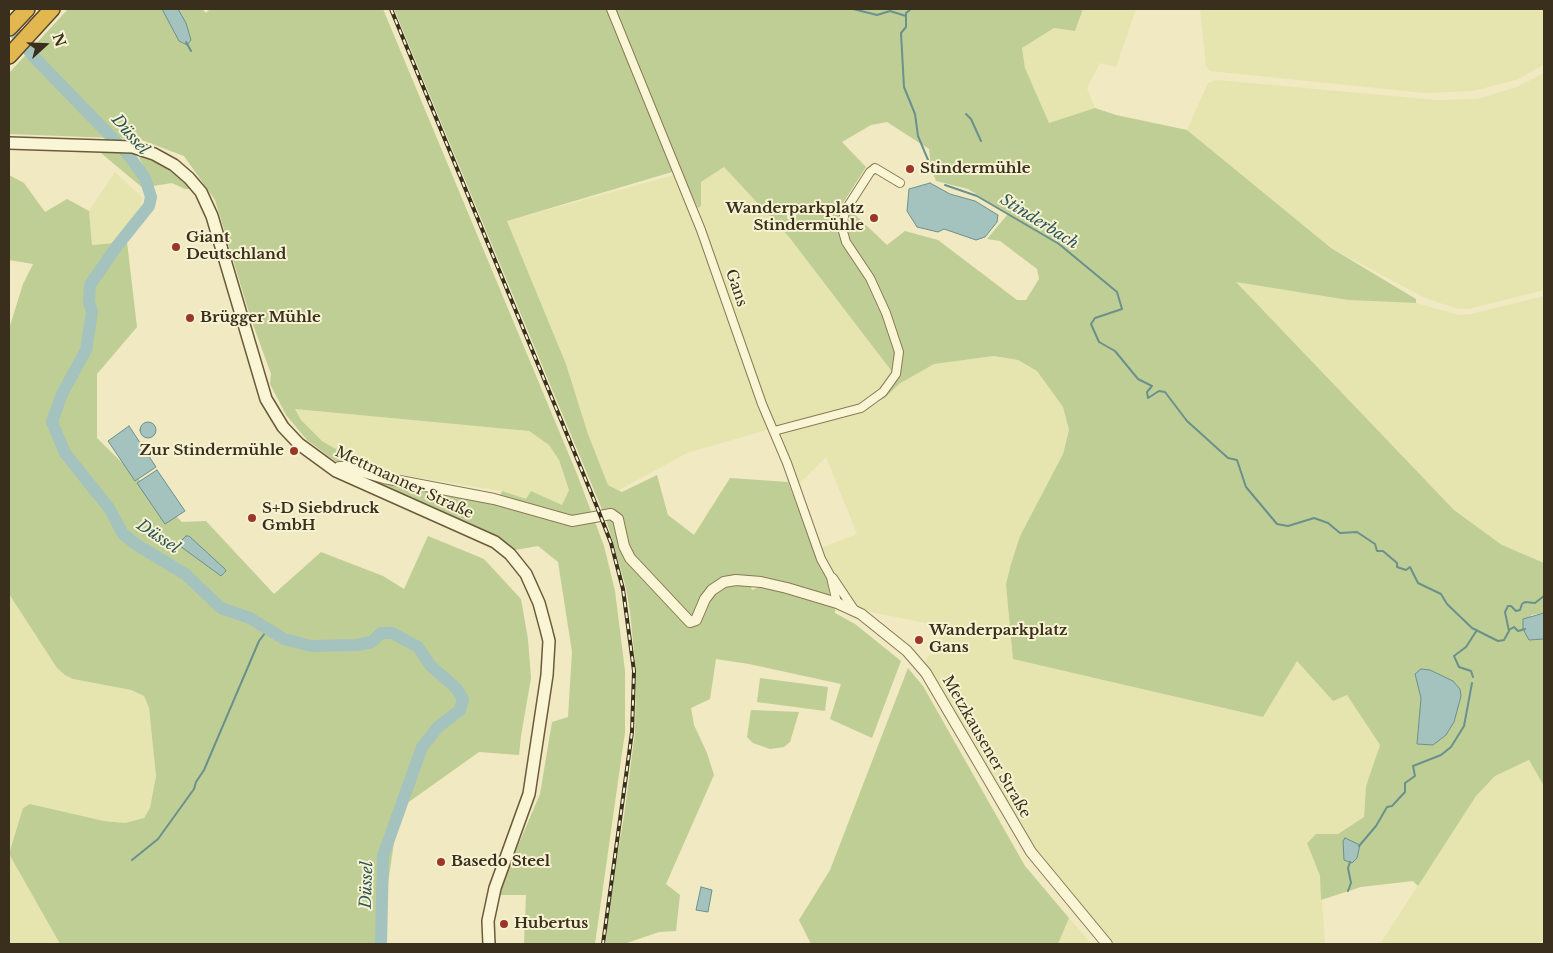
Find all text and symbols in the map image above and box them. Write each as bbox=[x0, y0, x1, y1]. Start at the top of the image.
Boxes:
north arrow bbox=[20, 20, 70, 70]
text: N bbox=[48, 31, 70, 49]
water label: Düssel bbox=[107, 111, 153, 159]
place label: Stindermühle bbox=[920, 160, 1031, 178]
marker: Stindermühle bbox=[904, 163, 916, 175]
water label: Stinderbach bbox=[996, 190, 1082, 254]
place label: Wanderparkplatz Stindermühle bbox=[726, 200, 864, 235]
marker: Wanderparkplatz Stindermühle bbox=[868, 212, 880, 224]
place label: Giant Deutschland bbox=[186, 229, 286, 264]
marker: Giant Deutschland bbox=[170, 241, 182, 253]
street label: Gans bbox=[721, 267, 751, 309]
place label: Brügger Mühle bbox=[200, 309, 321, 327]
marker: Brügger Mühle bbox=[184, 312, 196, 324]
place label: Zur Stindermühle bbox=[139, 442, 284, 460]
street label: Mettmanner Straße bbox=[332, 443, 476, 523]
marker: Zur Stindermühle bbox=[288, 445, 300, 457]
place label: S+D Siebdruck GmbH bbox=[262, 500, 379, 535]
marker: S+D Siebdruck GmbH bbox=[246, 512, 258, 524]
water label: Düssel bbox=[133, 516, 183, 558]
place label: Wanderparkplatz Gans bbox=[929, 622, 1067, 657]
marker: Wanderparkplatz Gans bbox=[913, 634, 925, 646]
street label: Metzkausener Straße bbox=[938, 673, 1034, 821]
place label: Basedo Steel bbox=[451, 853, 550, 871]
marker: Basedo Steel bbox=[435, 856, 447, 868]
water label: Düssel bbox=[357, 861, 377, 909]
place label: Hubertus bbox=[514, 915, 588, 933]
marker: Hubertus bbox=[498, 918, 510, 930]

